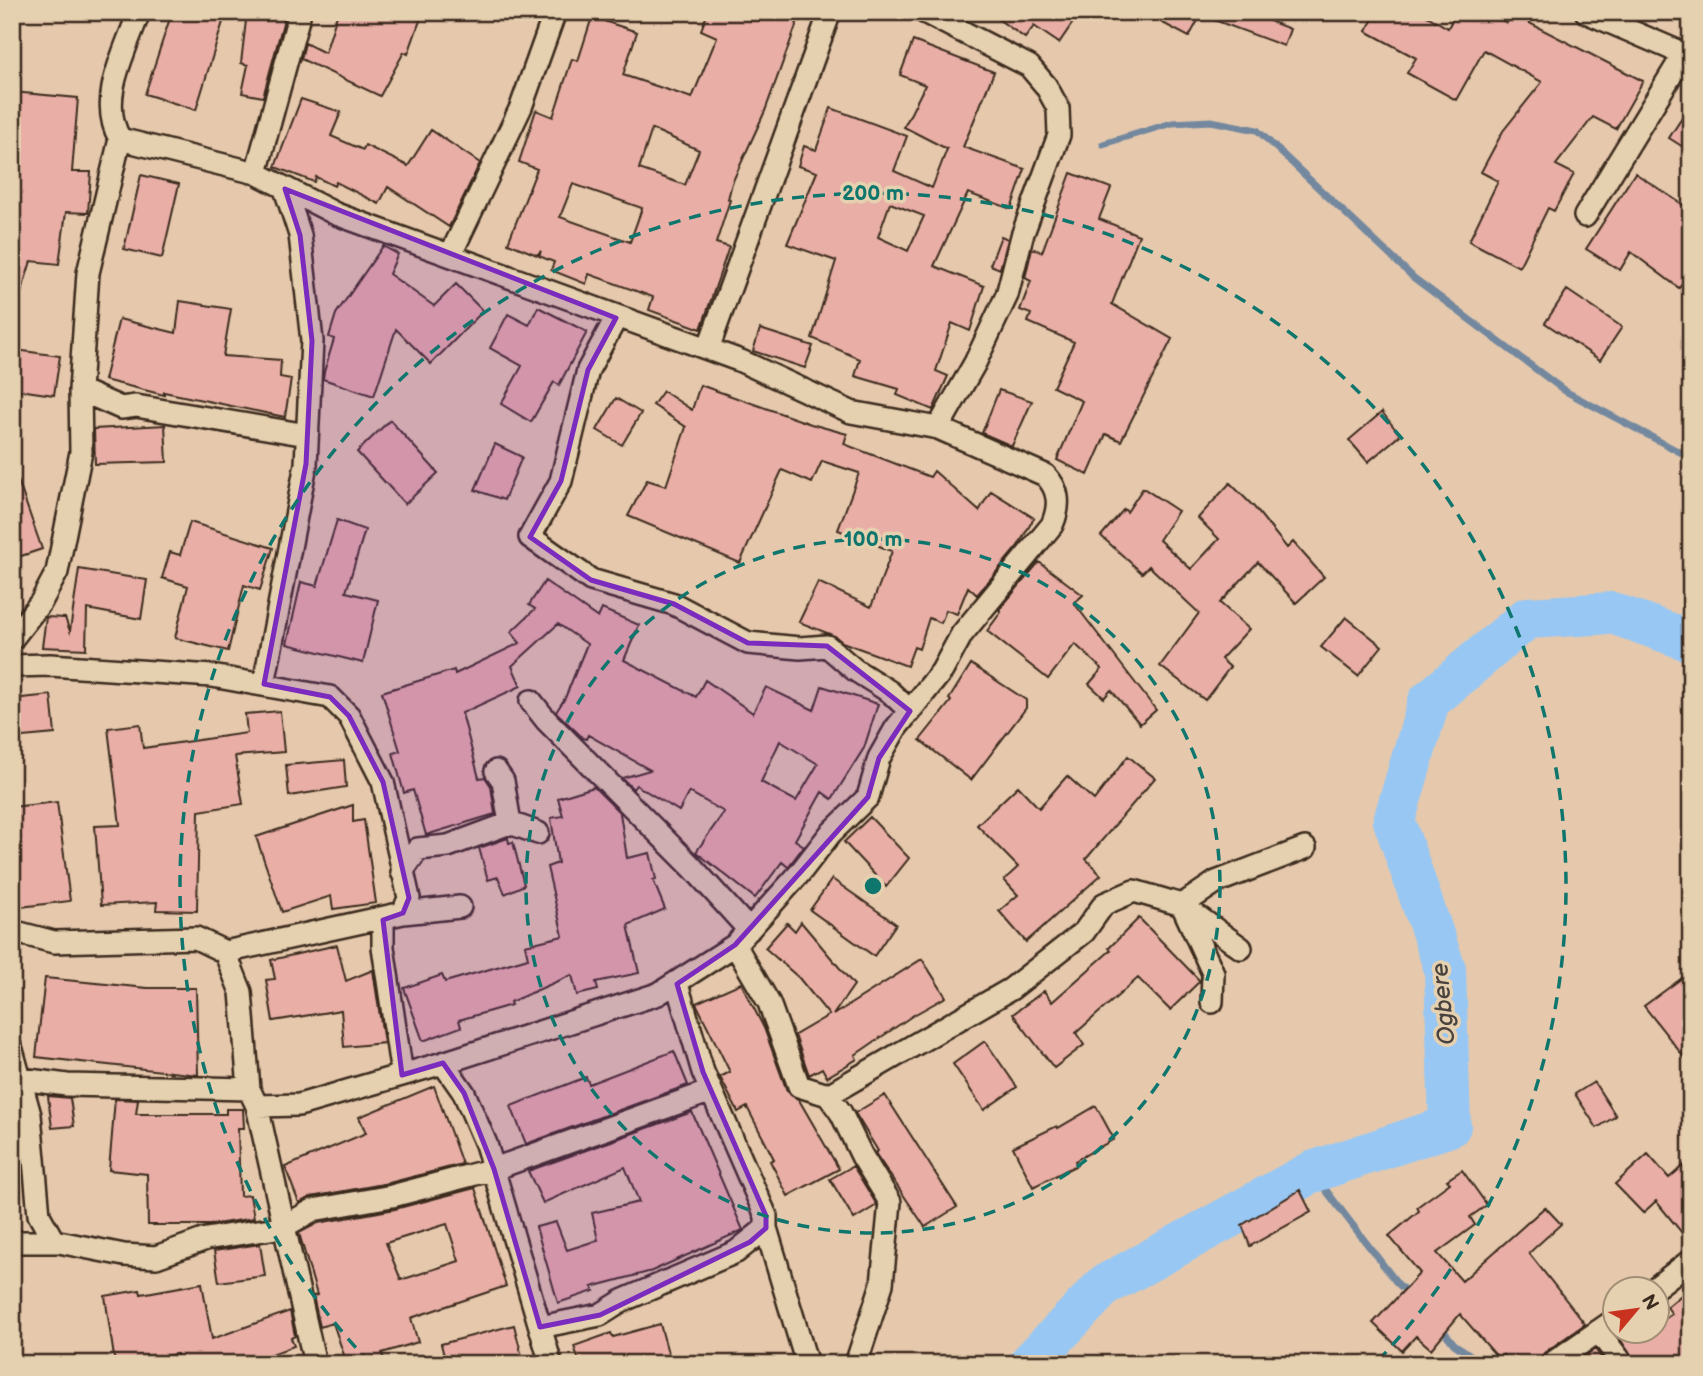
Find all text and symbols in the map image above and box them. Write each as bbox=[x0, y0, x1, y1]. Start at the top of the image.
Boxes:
text: 200 m bbox=[842, 181, 904, 206]
text: 100 m bbox=[844, 527, 902, 552]
centre of rings bbox=[861, 874, 885, 898]
water label: Ogbere bbox=[1425, 962, 1462, 1046]
north arrow bbox=[1602, 1274, 1672, 1344]
text: N bbox=[1636, 1291, 1663, 1314]

